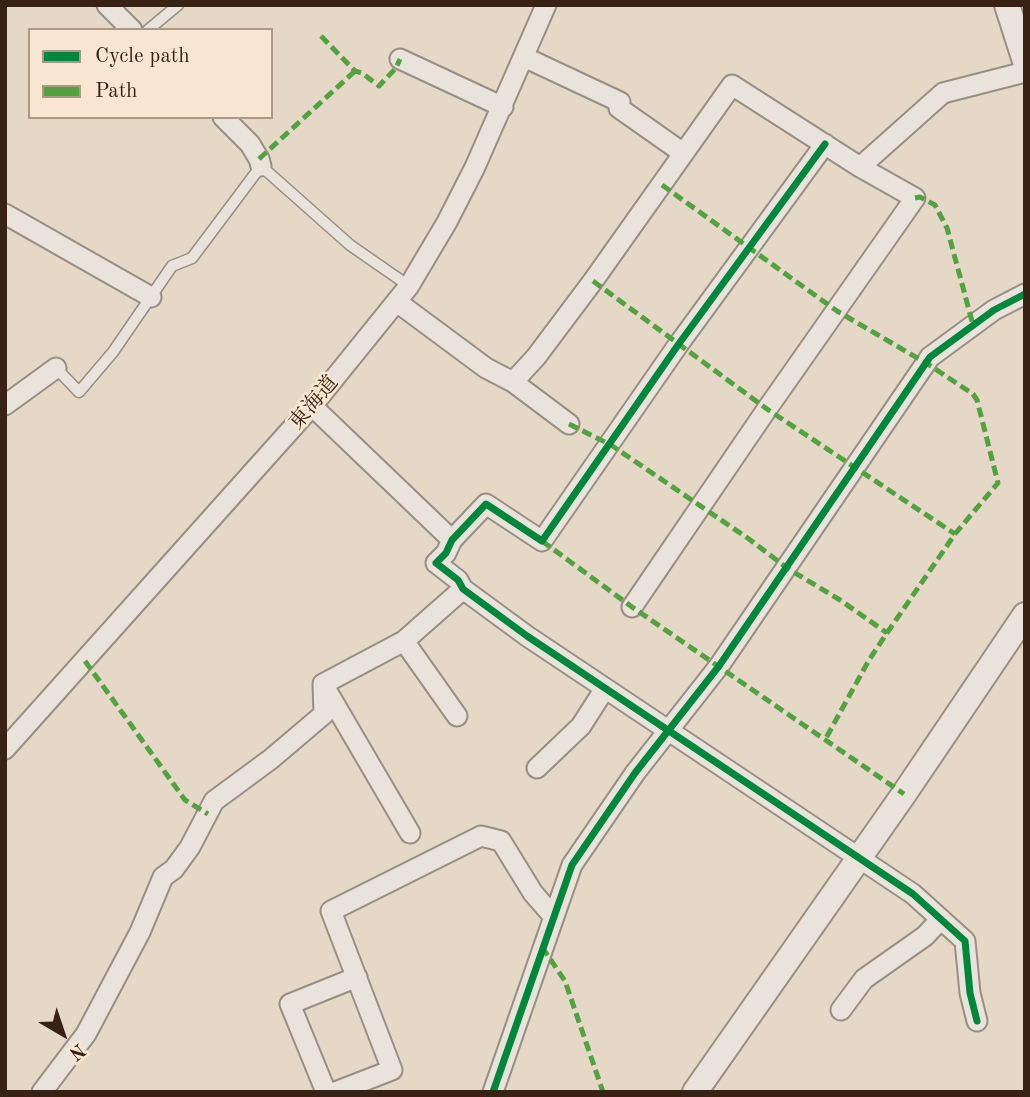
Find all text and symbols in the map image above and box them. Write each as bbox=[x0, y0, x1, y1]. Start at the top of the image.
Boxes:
legend bbox=[28, 28, 273, 119]
text: Cycle path bbox=[95, 46, 190, 67]
text: Path bbox=[95, 81, 138, 102]
street label: 東海道 bbox=[284, 371, 344, 435]
north arrow bbox=[28, 999, 98, 1069]
text: N bbox=[65, 1039, 88, 1063]

